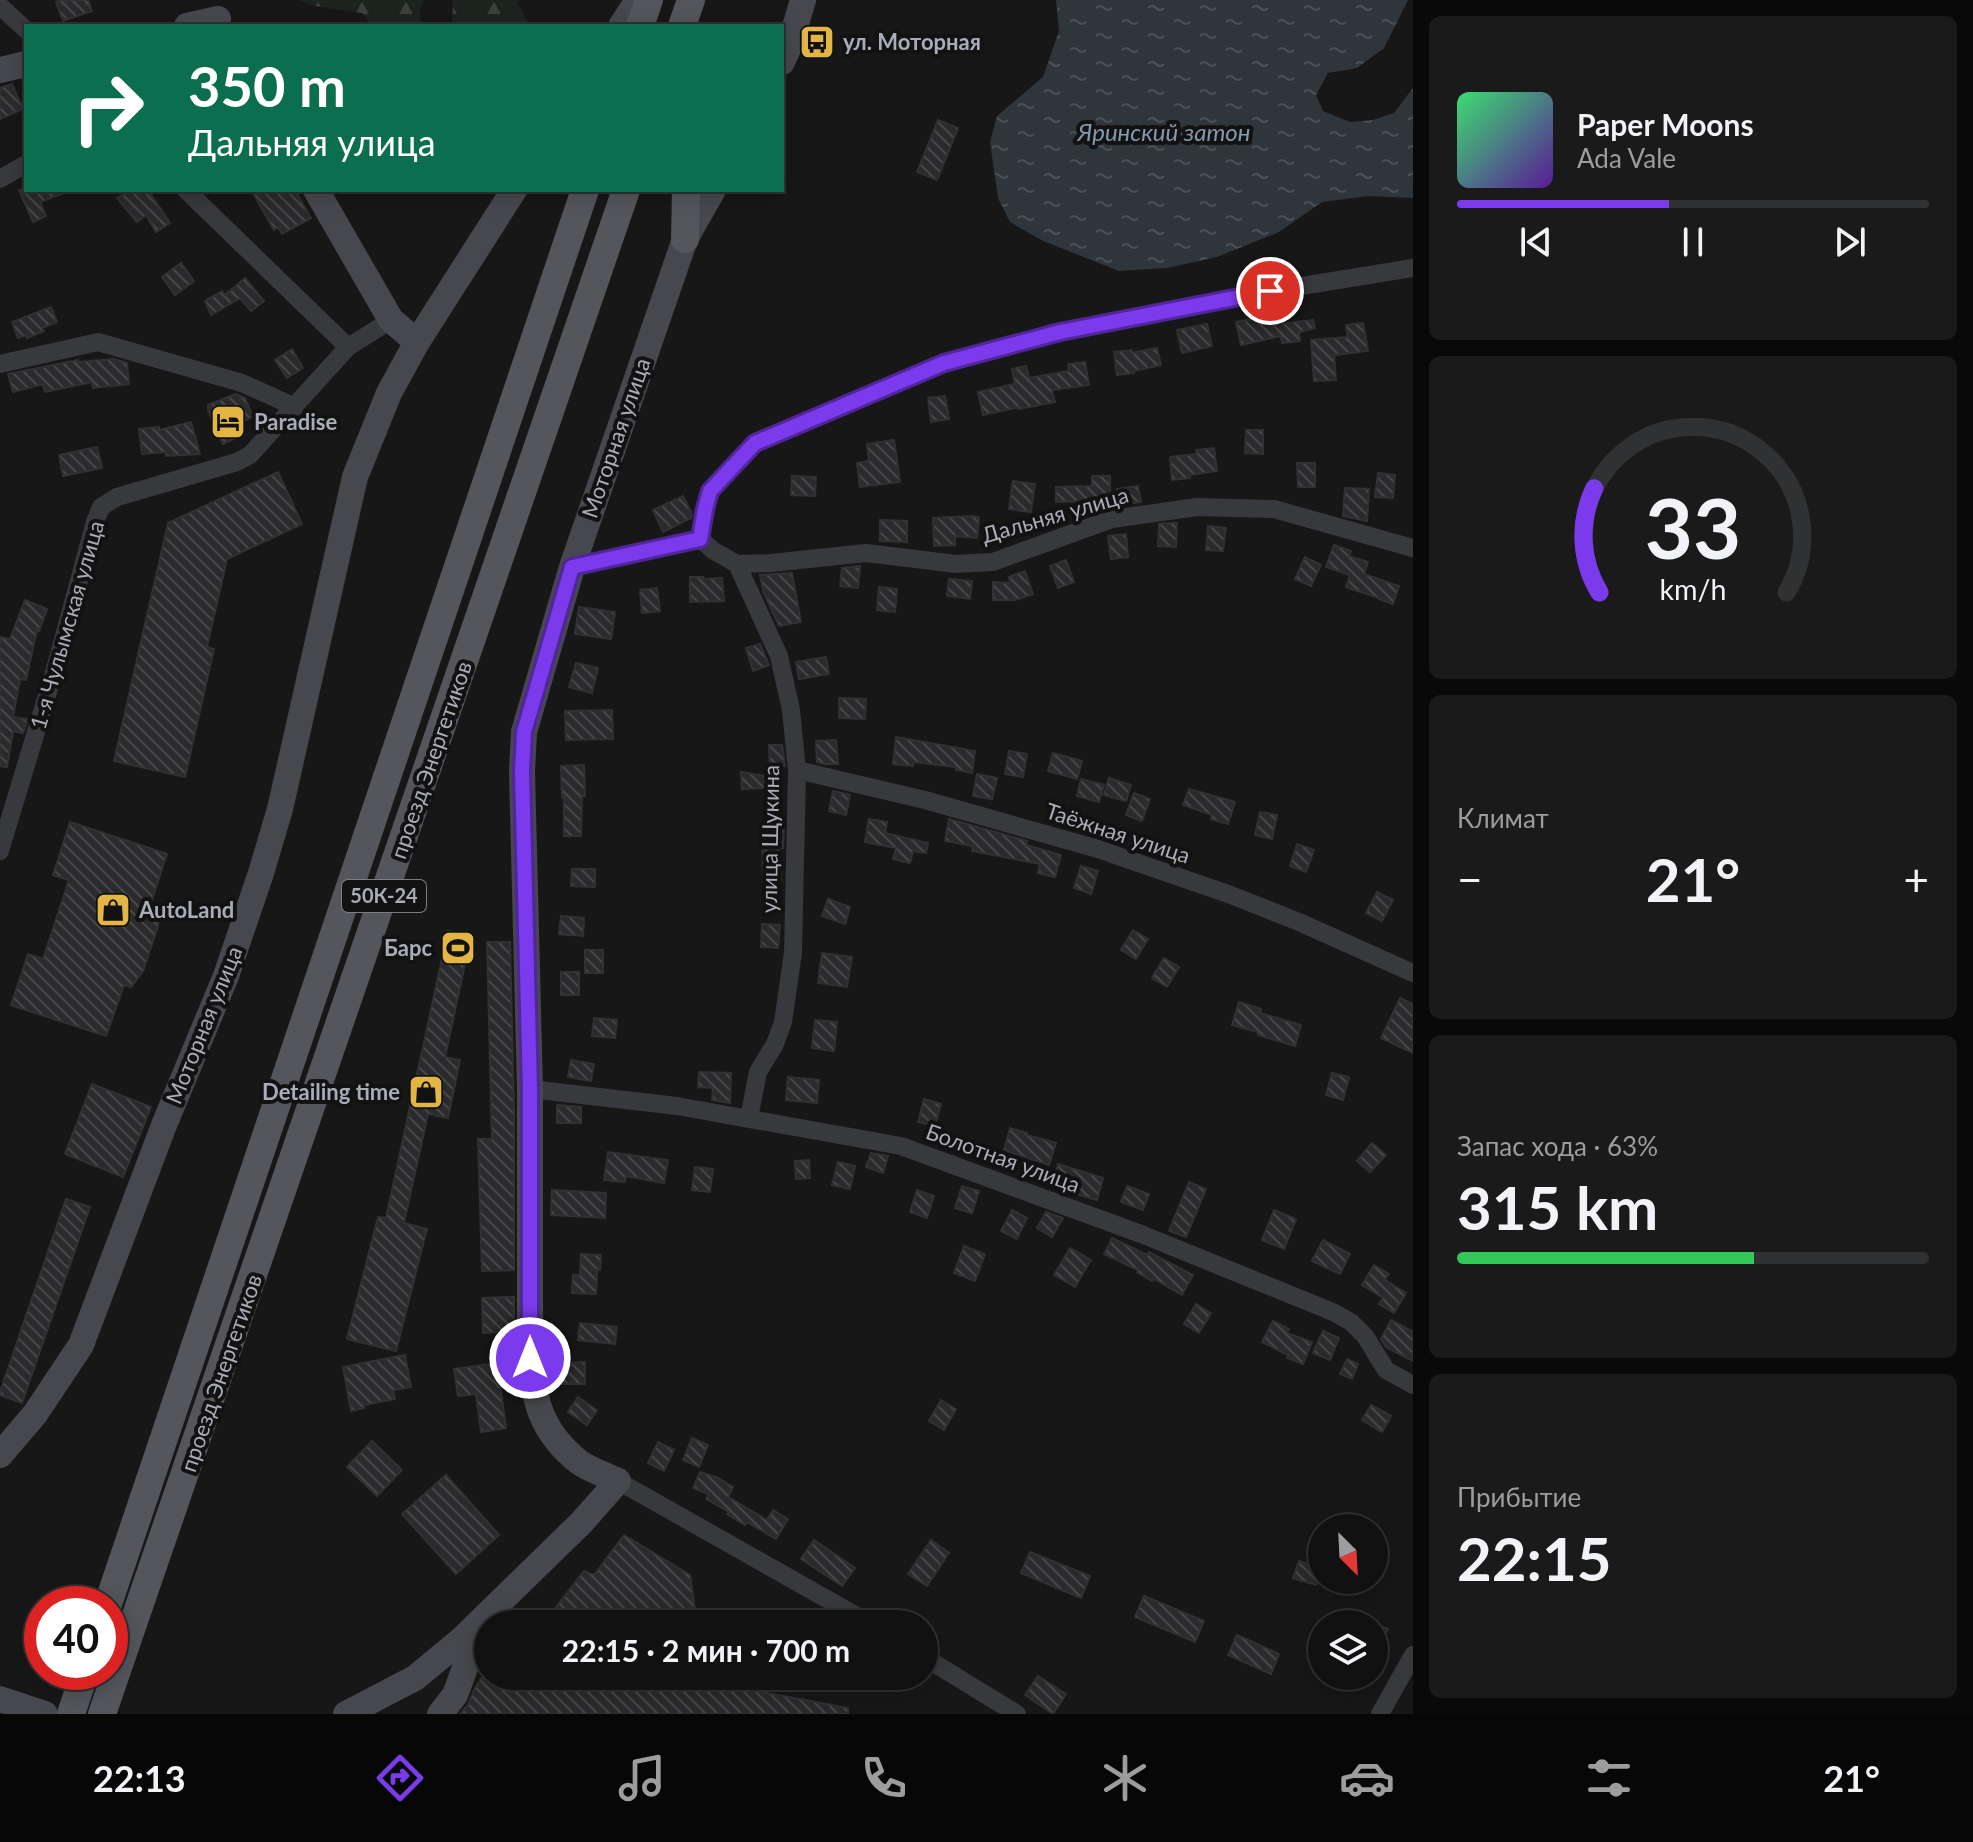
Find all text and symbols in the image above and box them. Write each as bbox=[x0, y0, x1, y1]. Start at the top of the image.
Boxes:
bus stop icon: ул. Моторная bbox=[798, 23, 836, 61]
place label: ул. Моторная bbox=[843, 28, 981, 55]
text: 350 m bbox=[188, 52, 346, 119]
icon: right bbox=[56, 56, 160, 160]
text: Paper Moons bbox=[1577, 106, 1754, 142]
water label: Яринский затон bbox=[1077, 117, 1250, 146]
text: Дальняя улица bbox=[188, 120, 436, 164]
text: Ada Vale bbox=[1577, 142, 1676, 174]
icon: previous bbox=[1514, 220, 1558, 264]
icon: pause bbox=[1671, 220, 1715, 264]
icon: next bbox=[1828, 220, 1872, 264]
pin bbox=[1236, 257, 1304, 325]
icon: arrive bbox=[1248, 269, 1292, 313]
street label: Моторная улица bbox=[576, 354, 656, 521]
hotel icon: Paradise bbox=[209, 403, 247, 441]
place label: Paradise bbox=[254, 408, 337, 435]
text: 33 bbox=[1645, 477, 1741, 577]
street label: Дальняя улица bbox=[978, 481, 1131, 548]
street label: 1-я Чулымская улица bbox=[24, 517, 109, 732]
text: km/h bbox=[1660, 573, 1726, 607]
street label: проезд Энергетиков bbox=[384, 658, 477, 862]
street label: улица Щукина bbox=[755, 765, 784, 913]
street label: Таёжная улица bbox=[1043, 796, 1194, 869]
text: Климат bbox=[1457, 802, 1549, 834]
text: 21° bbox=[1646, 843, 1740, 915]
text: − bbox=[1457, 853, 1483, 905]
text: + bbox=[1903, 853, 1929, 905]
road number: 50К-24 bbox=[342, 880, 426, 912]
shop icon: AutoLand bbox=[94, 891, 132, 929]
place label: AutoLand bbox=[138, 896, 234, 923]
sports icon: Барс bbox=[439, 929, 477, 967]
place label: Барс bbox=[384, 934, 432, 961]
street label: Моторная улица bbox=[160, 942, 247, 1108]
shop icon: Detailing time bbox=[407, 1073, 445, 1111]
place label: Detailing time bbox=[262, 1078, 400, 1105]
street label: Болотная улица bbox=[923, 1117, 1084, 1198]
text: Запас хода · 63% bbox=[1457, 1130, 1658, 1162]
text: 315 km bbox=[1457, 1171, 1658, 1243]
street label: проезд Энергетиков bbox=[174, 1271, 267, 1475]
position arrow bbox=[488, 1316, 572, 1400]
text: Прибытие bbox=[1457, 1481, 1581, 1513]
north arrow bbox=[1308, 1514, 1388, 1594]
map controls bbox=[1308, 1514, 1388, 1690]
text: 22:15 bbox=[1457, 1522, 1612, 1594]
speed limit sign: 40 bbox=[24, 1586, 128, 1690]
button: layers bbox=[1308, 1610, 1388, 1690]
text: 22:15 · 2 мин · 700 m bbox=[562, 1632, 850, 1668]
icon: directions bbox=[372, 1750, 428, 1806]
icon: music bbox=[614, 1750, 670, 1806]
icon: phone bbox=[856, 1750, 912, 1806]
icon: climate bbox=[1097, 1750, 1153, 1806]
icon: car bbox=[1339, 1750, 1395, 1806]
icon: filters bbox=[1581, 1750, 1637, 1806]
text: 22:13 bbox=[93, 1756, 186, 1800]
text: 21° bbox=[1823, 1756, 1880, 1800]

